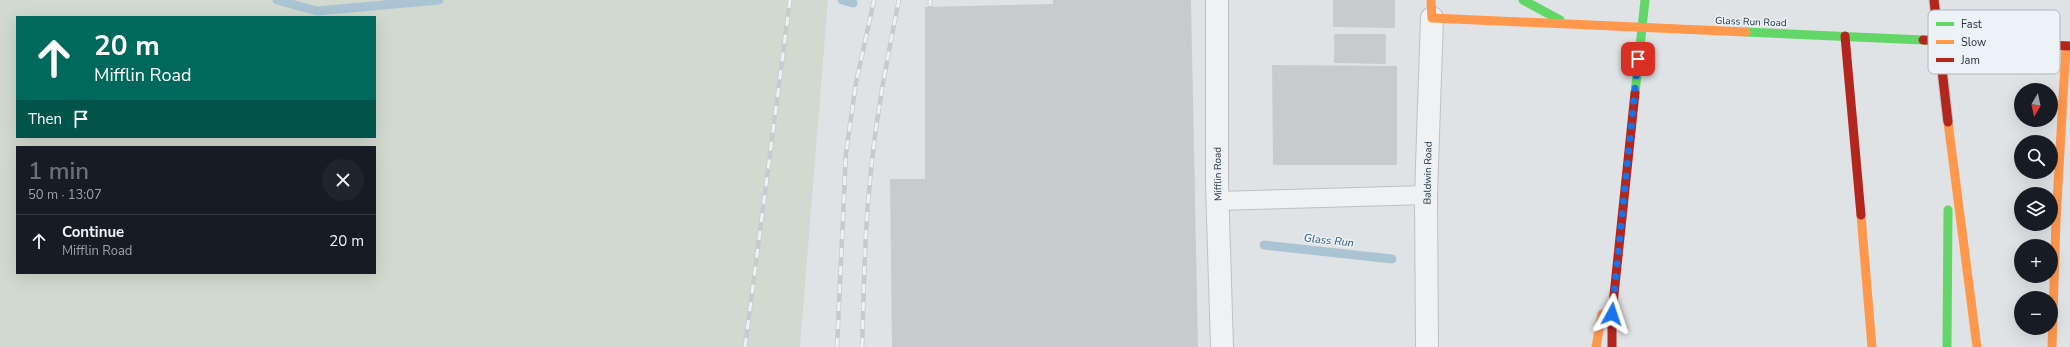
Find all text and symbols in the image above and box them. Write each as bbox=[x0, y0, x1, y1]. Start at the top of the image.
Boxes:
legend bbox=[1928, 10, 2060, 74]
street label: Glass Run Road bbox=[1715, 14, 1787, 30]
text: Fast bbox=[1961, 17, 1982, 32]
text: 20 m bbox=[94, 27, 160, 65]
icon: ahead bbox=[28, 32, 80, 84]
text: Slow bbox=[1961, 35, 1986, 50]
pin bbox=[1621, 42, 1655, 76]
icon: arrive bbox=[1627, 48, 1649, 70]
text: Jam bbox=[1960, 53, 1980, 68]
text: Mifflin Road bbox=[94, 63, 192, 87]
north arrow bbox=[2014, 83, 2058, 127]
map controls bbox=[2014, 83, 2058, 335]
icon: arrive bbox=[70, 108, 92, 130]
text: Then bbox=[28, 109, 62, 129]
button: search bbox=[2014, 135, 2058, 179]
street label: Baldwin Road bbox=[1420, 141, 1436, 205]
street label: Mifflin Road bbox=[1211, 147, 1225, 201]
text: 1 min bbox=[28, 155, 89, 187]
button: close bbox=[322, 159, 364, 201]
text: 50 m · 13:07 bbox=[28, 186, 102, 204]
button: layers bbox=[2014, 187, 2058, 231]
text: Continue bbox=[62, 222, 124, 242]
icon: ahead bbox=[28, 230, 50, 252]
water label: Glass Run bbox=[1303, 230, 1355, 251]
text: 20 m bbox=[329, 231, 364, 251]
button: + bbox=[2014, 239, 2058, 283]
text: Mifflin Road bbox=[62, 242, 132, 260]
button: − bbox=[2014, 291, 2058, 335]
position arrow bbox=[1591, 293, 1633, 335]

